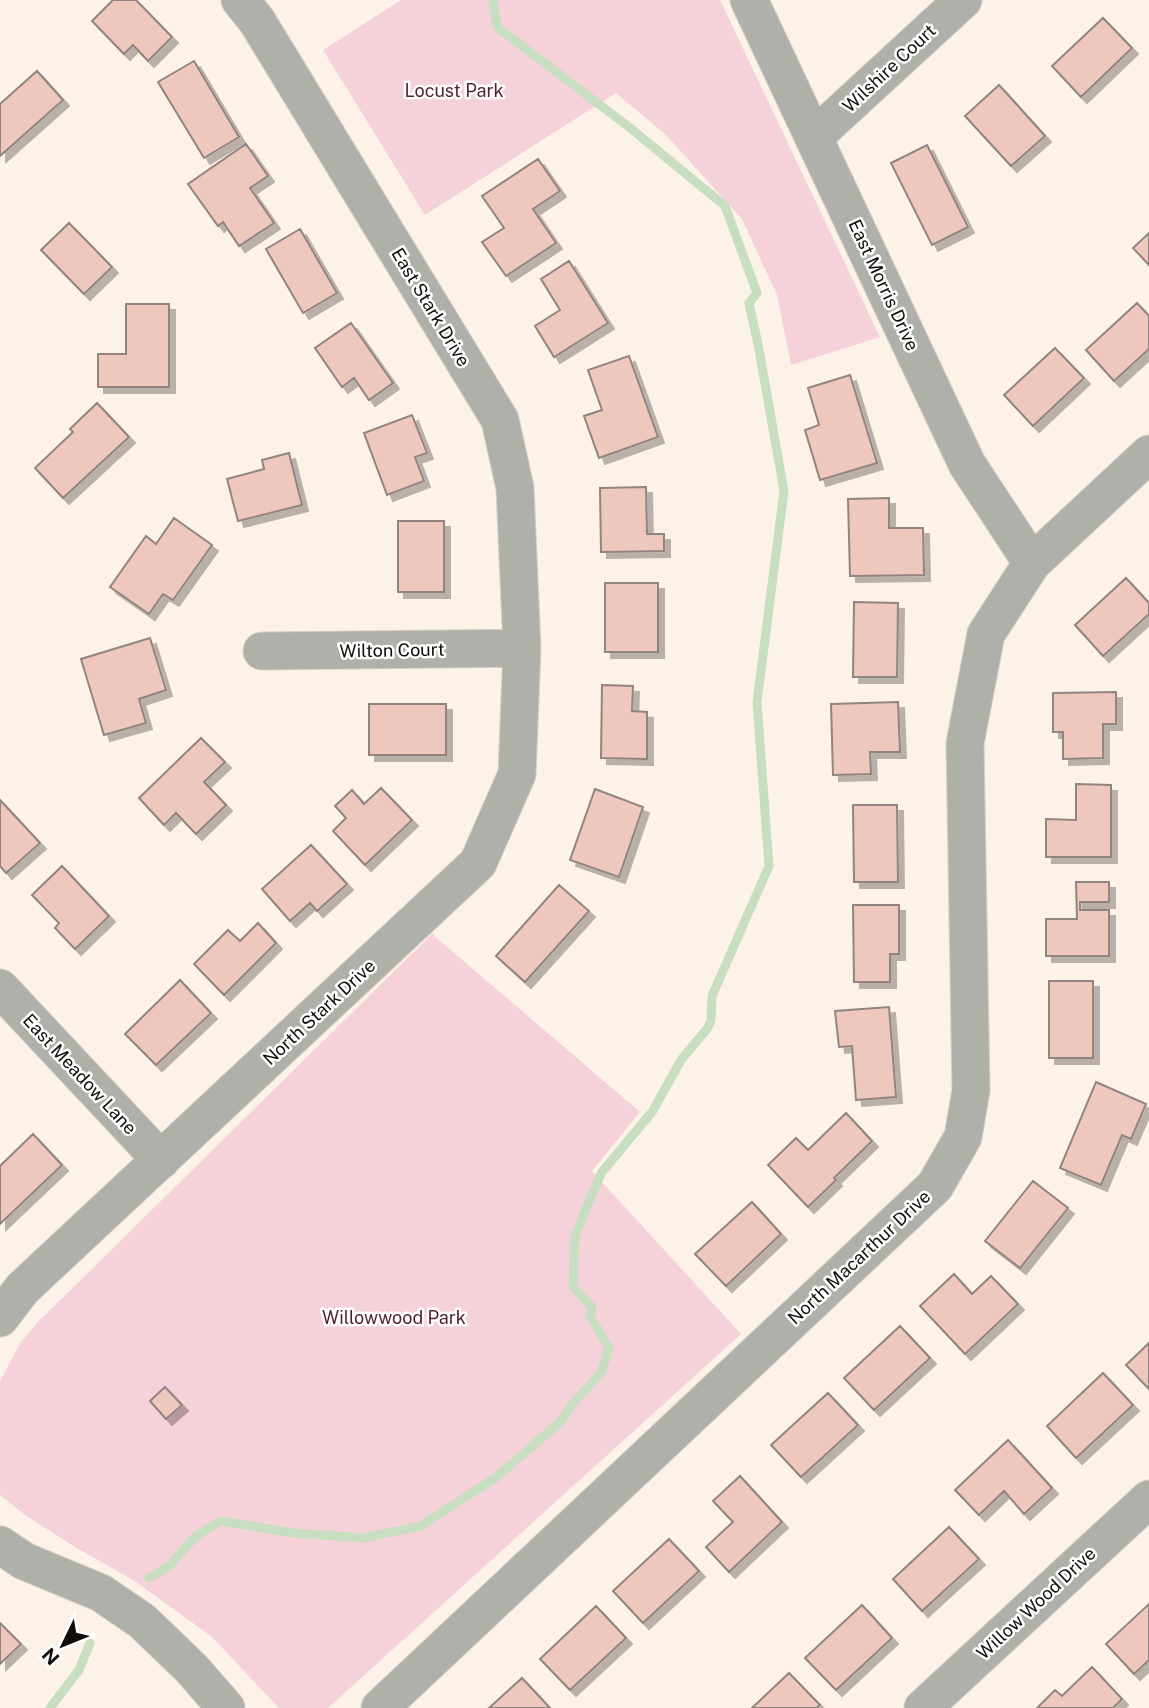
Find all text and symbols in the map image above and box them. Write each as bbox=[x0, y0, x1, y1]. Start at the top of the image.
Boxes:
street label: Wilshire Court bbox=[838, 20, 940, 116]
park label: Locust Park bbox=[404, 80, 504, 101]
street label: East Morris Drive bbox=[844, 216, 924, 354]
street label: East Stark Drive bbox=[387, 244, 475, 370]
street label: Wilton Court bbox=[339, 639, 445, 661]
street label: North Stark Drive bbox=[259, 955, 379, 1069]
street label: East Meadow Lane bbox=[19, 1009, 141, 1139]
street label: North Macarthur Drive bbox=[784, 1186, 934, 1328]
park label: Willowwood Park bbox=[322, 1307, 466, 1328]
street label: Willow Wood Drive bbox=[972, 1543, 1100, 1663]
north arrow bbox=[28, 1610, 98, 1680]
text: N bbox=[37, 1644, 64, 1670]

